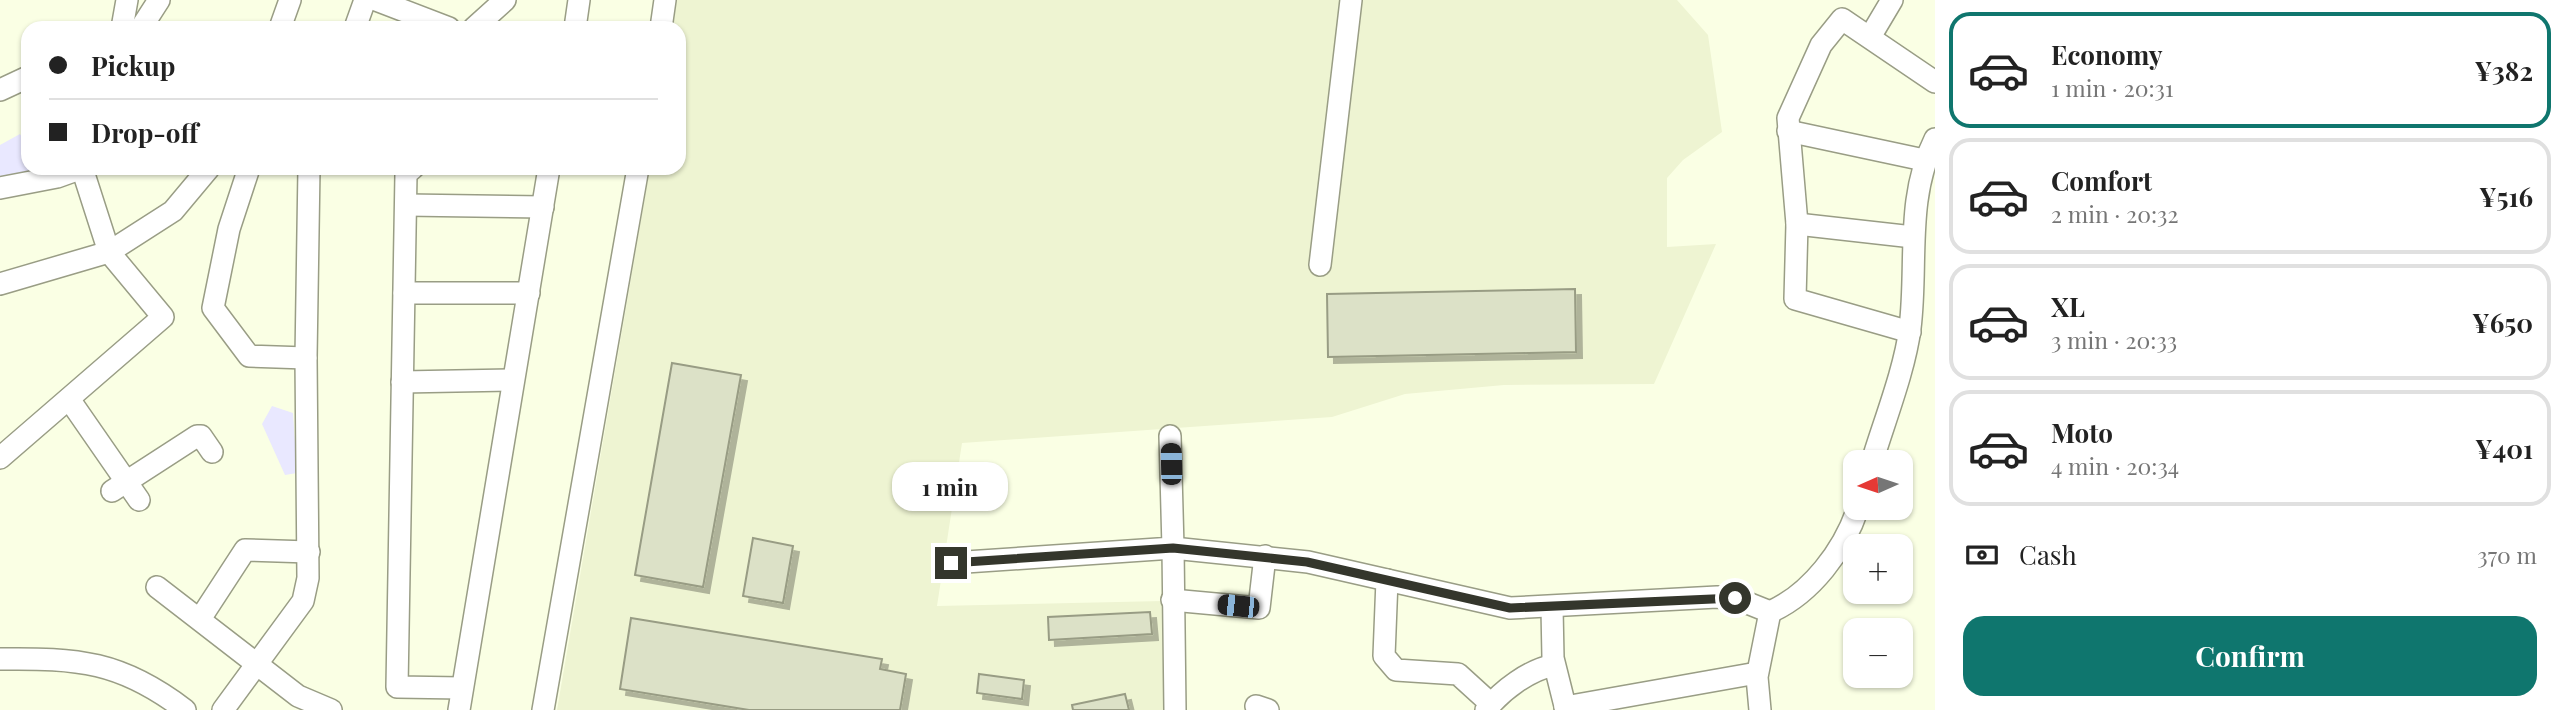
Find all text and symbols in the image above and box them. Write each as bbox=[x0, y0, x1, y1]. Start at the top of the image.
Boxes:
text: Economy bbox=[2051, 37, 2162, 72]
icon: car bbox=[1967, 39, 2030, 102]
text: Pickup bbox=[91, 48, 175, 83]
text: ¥382 bbox=[2474, 53, 2533, 88]
text: 1 min · 20:31 bbox=[2051, 72, 2173, 103]
text: Drop-off bbox=[91, 115, 198, 150]
text: Comfort bbox=[2051, 163, 2152, 198]
icon: car bbox=[1967, 165, 2030, 228]
text: ¥516 bbox=[2479, 179, 2533, 214]
text: 2 min · 20:32 bbox=[2051, 198, 2179, 229]
text: XL bbox=[2051, 289, 2085, 324]
icon: car bbox=[1967, 291, 2030, 354]
text: ¥650 bbox=[2472, 305, 2533, 340]
text: 3 min · 20:33 bbox=[2051, 324, 2177, 355]
text: Moto bbox=[2051, 415, 2113, 450]
icon: car bbox=[1967, 417, 2030, 480]
text: ¥401 bbox=[2475, 431, 2533, 466]
car bbox=[1161, 443, 1182, 485]
north arrow bbox=[1843, 450, 1913, 520]
map controls bbox=[1843, 450, 1913, 688]
text: 4 min · 20:34 bbox=[2051, 450, 2179, 481]
callout: 1 min bbox=[893, 462, 1009, 510]
text: 1 min bbox=[922, 471, 978, 502]
button: + bbox=[1843, 534, 1913, 604]
icon: cash bbox=[1963, 536, 2001, 574]
text: Cash bbox=[2019, 537, 2077, 572]
text: 370 m bbox=[2477, 539, 2537, 570]
route end bbox=[935, 547, 967, 579]
route start bbox=[1719, 582, 1751, 614]
car bbox=[1217, 593, 1260, 619]
button: Confirm bbox=[1963, 616, 2537, 696]
button: − bbox=[1843, 618, 1913, 688]

